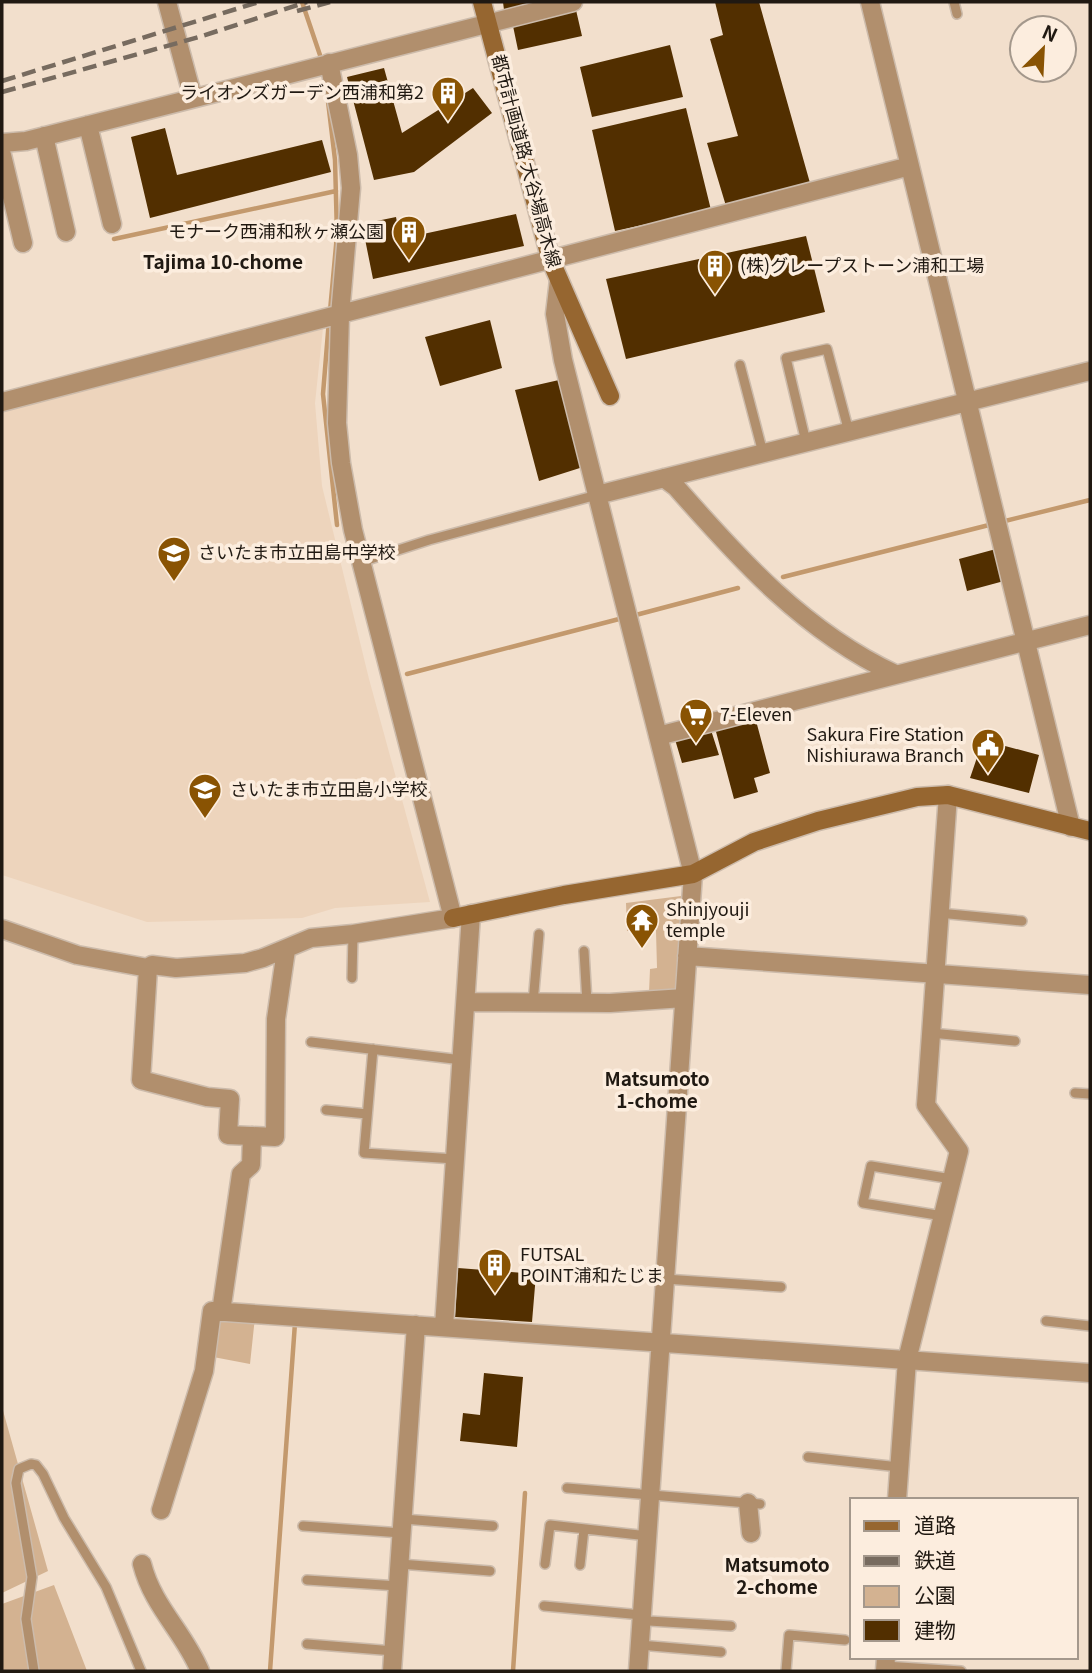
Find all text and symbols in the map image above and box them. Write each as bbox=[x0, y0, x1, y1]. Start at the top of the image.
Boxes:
north arrow bbox=[1008, 14, 1078, 84]
text: N bbox=[1039, 17, 1063, 47]
street label: 都市計画道路 大谷場高木線 bbox=[487, 51, 569, 270]
building icon: ライオンズガーデン西浦和第2 bbox=[429, 74, 467, 123]
place label: ライオンズガーデン西浦和第2 bbox=[180, 78, 424, 104]
building icon: モナーク西浦和秋ヶ瀬公園 bbox=[390, 213, 428, 262]
place label: モナーク西浦和秋ヶ瀬公園 bbox=[168, 217, 384, 243]
district label: Tajima 10-chome bbox=[143, 247, 303, 274]
building icon: (株)グレープストーン浦和工場 bbox=[696, 247, 734, 296]
place label: (株)グレープストーン浦和工場 bbox=[740, 251, 984, 277]
school or university icon: さいたま市立田島中学校 bbox=[155, 534, 193, 583]
place label: さいたま市立田島中学校 bbox=[198, 538, 395, 564]
supermarket icon: 7-Eleven bbox=[677, 696, 715, 745]
place label: 7-Eleven bbox=[720, 700, 792, 726]
place label: Sakura Fire Station Nishiurawa Branch bbox=[806, 720, 964, 767]
public building icon: Sakura Fire Station Nishiurawa Branch bbox=[969, 726, 1007, 775]
school or university icon: さいたま市立田島小学校 bbox=[186, 771, 224, 820]
place label: さいたま市立田島小学校 bbox=[230, 775, 427, 801]
place label: Shinjyouji temple bbox=[666, 895, 750, 942]
temple icon: Shinjyouji temple bbox=[623, 901, 661, 950]
district label: Matsumoto 1-chome bbox=[604, 1064, 710, 1113]
place label: FUTSAL POINT浦和たじま bbox=[520, 1240, 664, 1287]
building icon: FUTSAL POINT浦和たじま bbox=[476, 1246, 514, 1295]
legend bbox=[850, 1498, 1078, 1659]
text: 道路 bbox=[914, 1509, 956, 1539]
text: 鉄道 bbox=[914, 1544, 956, 1574]
district label: Matsumoto 2-chome bbox=[724, 1550, 830, 1599]
text: 公園 bbox=[914, 1579, 956, 1609]
text: 建物 bbox=[914, 1614, 956, 1644]

